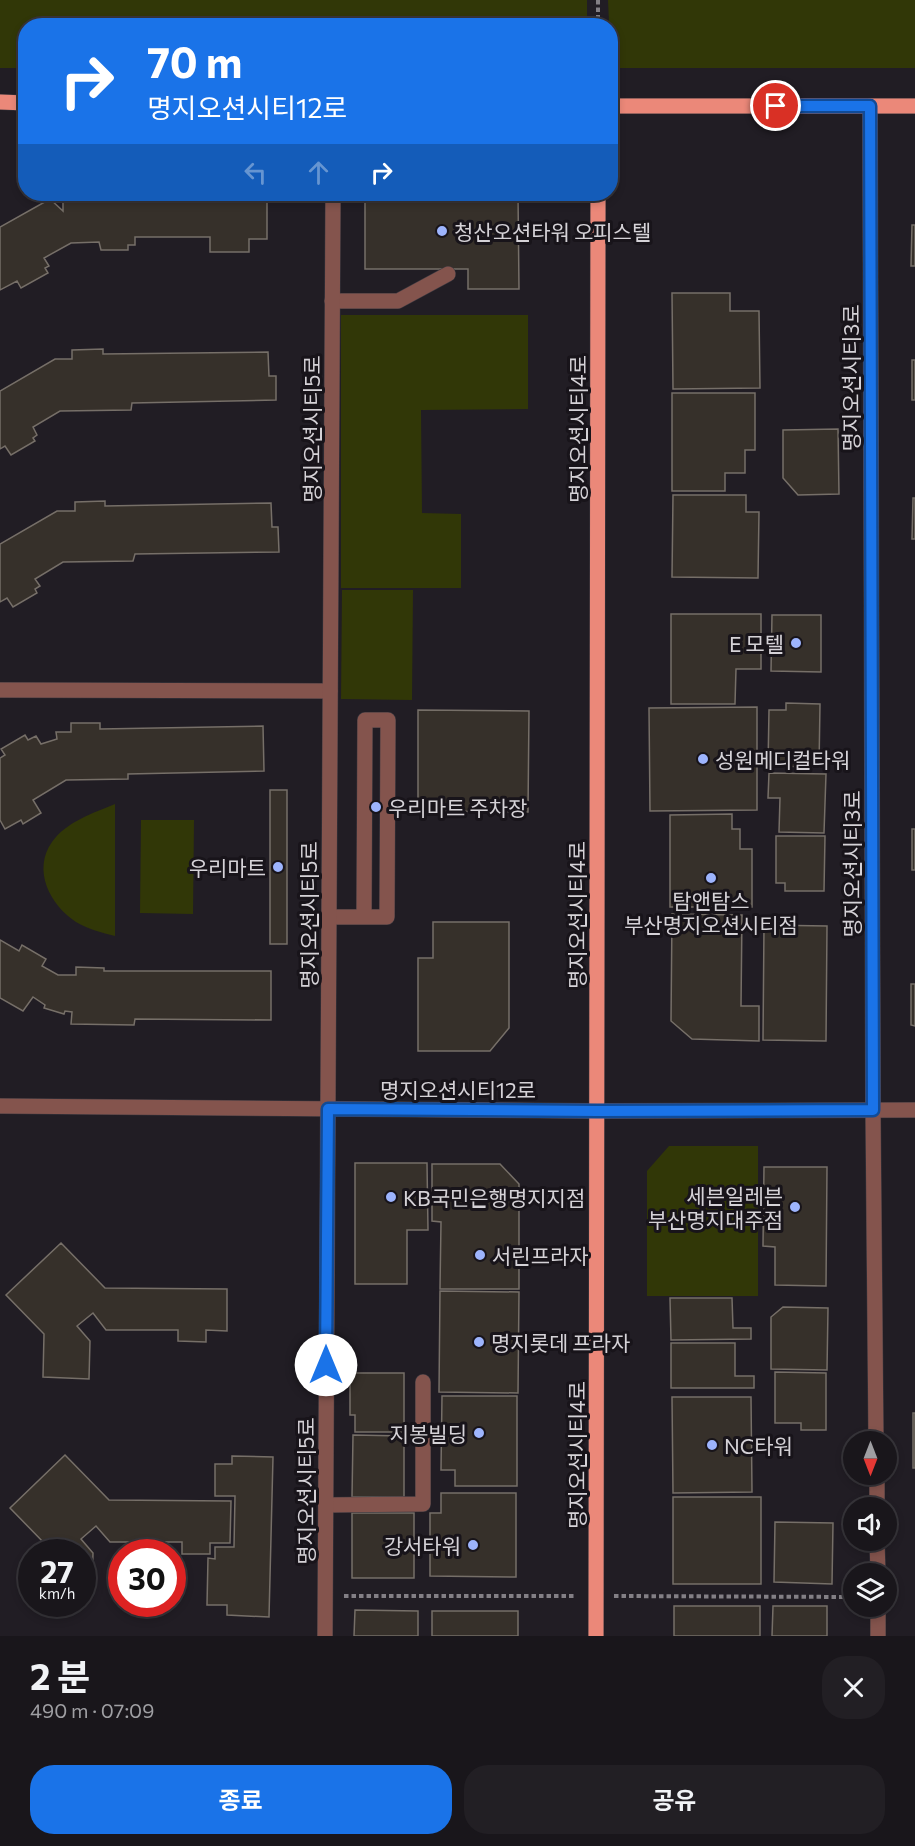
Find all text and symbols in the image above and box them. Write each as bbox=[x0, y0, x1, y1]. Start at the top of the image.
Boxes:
text: 70 m bbox=[147, 35, 242, 87]
icon: right bbox=[48, 42, 126, 120]
pin bbox=[750, 80, 801, 131]
icon: arrive bbox=[759, 89, 792, 122]
text: 명지오션시티12로 bbox=[147, 91, 347, 124]
icon: left bbox=[239, 156, 272, 189]
icon: ahead bbox=[302, 156, 335, 189]
icon: right bbox=[365, 156, 398, 189]
place label: 청산오션타워 오피스텔 bbox=[454, 219, 651, 244]
marker: 청산오션타워 오피스텔 bbox=[435, 224, 449, 238]
street label: 명지오션시티3로 bbox=[838, 304, 863, 452]
street label: 명지오션시티5로 bbox=[299, 355, 324, 503]
street label: 명지오션시티4로 bbox=[565, 355, 590, 503]
place label: E 모텔 bbox=[729, 631, 784, 656]
marker: E 모텔 bbox=[789, 636, 803, 650]
place label: 성원메디컬타워 bbox=[715, 747, 850, 772]
marker: 성원메디컬타워 bbox=[696, 752, 710, 766]
street label: 명지오션시티3로 bbox=[839, 790, 864, 938]
place label: 우리마트 주차장 bbox=[388, 795, 527, 820]
marker: 우리마트 주차장 bbox=[369, 800, 383, 814]
street label: 명지오션시티5로 bbox=[296, 841, 321, 989]
street label: 명지오션시티4로 bbox=[564, 841, 589, 989]
place label: 우리마트 bbox=[189, 855, 266, 880]
marker: 우리마트 bbox=[271, 860, 285, 874]
marker: 탐앤탐스 부산명지오션시티점 bbox=[704, 871, 718, 885]
place label: 탐앤탐스 부산명지오션시티점 bbox=[624, 888, 798, 937]
street label: 명지오션시티12로 bbox=[380, 1077, 536, 1102]
place label: 세븐일레븐 부산명지대주점 bbox=[648, 1183, 783, 1232]
place label: KB국민은행명지지점 bbox=[403, 1185, 585, 1210]
marker: KB국민은행명지지점 bbox=[384, 1190, 398, 1204]
marker: 세븐일레븐 부산명지대주점 bbox=[788, 1200, 802, 1214]
place label: 서린프라자 bbox=[492, 1243, 589, 1268]
marker: 서린프라자 bbox=[473, 1248, 487, 1262]
place label: 명지롯데 프라자 bbox=[491, 1330, 630, 1355]
position arrow bbox=[294, 1333, 358, 1397]
marker: 명지롯데 프라자 bbox=[472, 1335, 486, 1349]
street label: 명지오션시티4로 bbox=[564, 1381, 589, 1529]
street label: 명지오션시티5로 bbox=[293, 1417, 318, 1565]
place label: 지봉빌딩 bbox=[390, 1421, 467, 1446]
marker: 지봉빌딩 bbox=[472, 1426, 486, 1440]
north arrow bbox=[843, 1431, 897, 1485]
map controls bbox=[843, 1431, 897, 1617]
place label: NC타워 bbox=[724, 1433, 793, 1458]
marker: NC타워 bbox=[705, 1438, 719, 1452]
button: sound bbox=[843, 1497, 897, 1551]
place label: 강서타워 bbox=[384, 1533, 461, 1558]
marker: 강서타워 bbox=[466, 1538, 480, 1552]
speed limit sign: 30 bbox=[108, 1539, 186, 1617]
text: 27 bbox=[40, 1552, 74, 1589]
button: layers bbox=[843, 1563, 897, 1617]
text: km/h bbox=[39, 1584, 75, 1602]
text: 2 분 bbox=[30, 1653, 90, 1697]
button: close bbox=[822, 1656, 885, 1719]
text: 490 m · 07:09 bbox=[30, 1698, 154, 1722]
button: 종료 bbox=[30, 1765, 452, 1834]
button: 공유 bbox=[464, 1765, 885, 1834]

